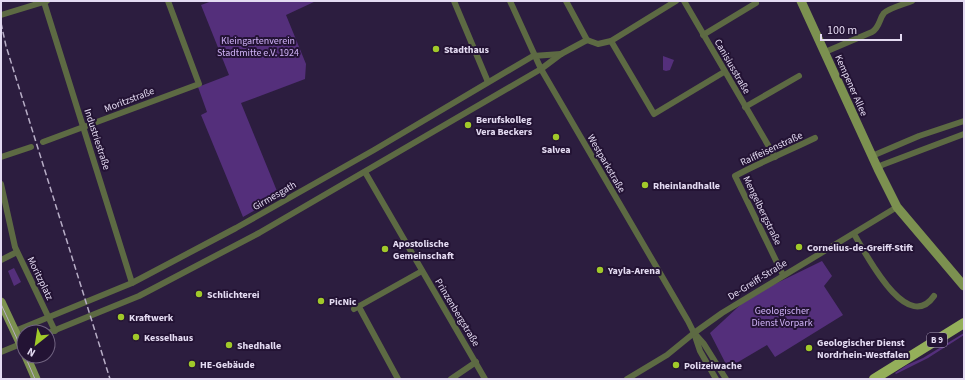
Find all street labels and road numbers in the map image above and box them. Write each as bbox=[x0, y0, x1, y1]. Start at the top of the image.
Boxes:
street label: Canisiusstraße bbox=[711, 36, 754, 97]
street label: Kempener Allee bbox=[831, 52, 871, 118]
street label: Moritzstraße bbox=[102, 84, 156, 116]
street label: Industriestraße bbox=[81, 107, 114, 172]
street label: Raiffeisenstraße bbox=[738, 128, 805, 169]
street label: Westparkstraße bbox=[584, 132, 629, 195]
street label: Mengelbergstraße bbox=[739, 173, 785, 247]
street label: Girmesgath bbox=[250, 178, 299, 214]
street label: Moritzplatz bbox=[24, 254, 57, 303]
street label: De-Greiff-Straße bbox=[725, 256, 790, 304]
street label: Prinzenbergstraße bbox=[431, 276, 483, 349]
road number: B 9 bbox=[927, 333, 947, 347]

